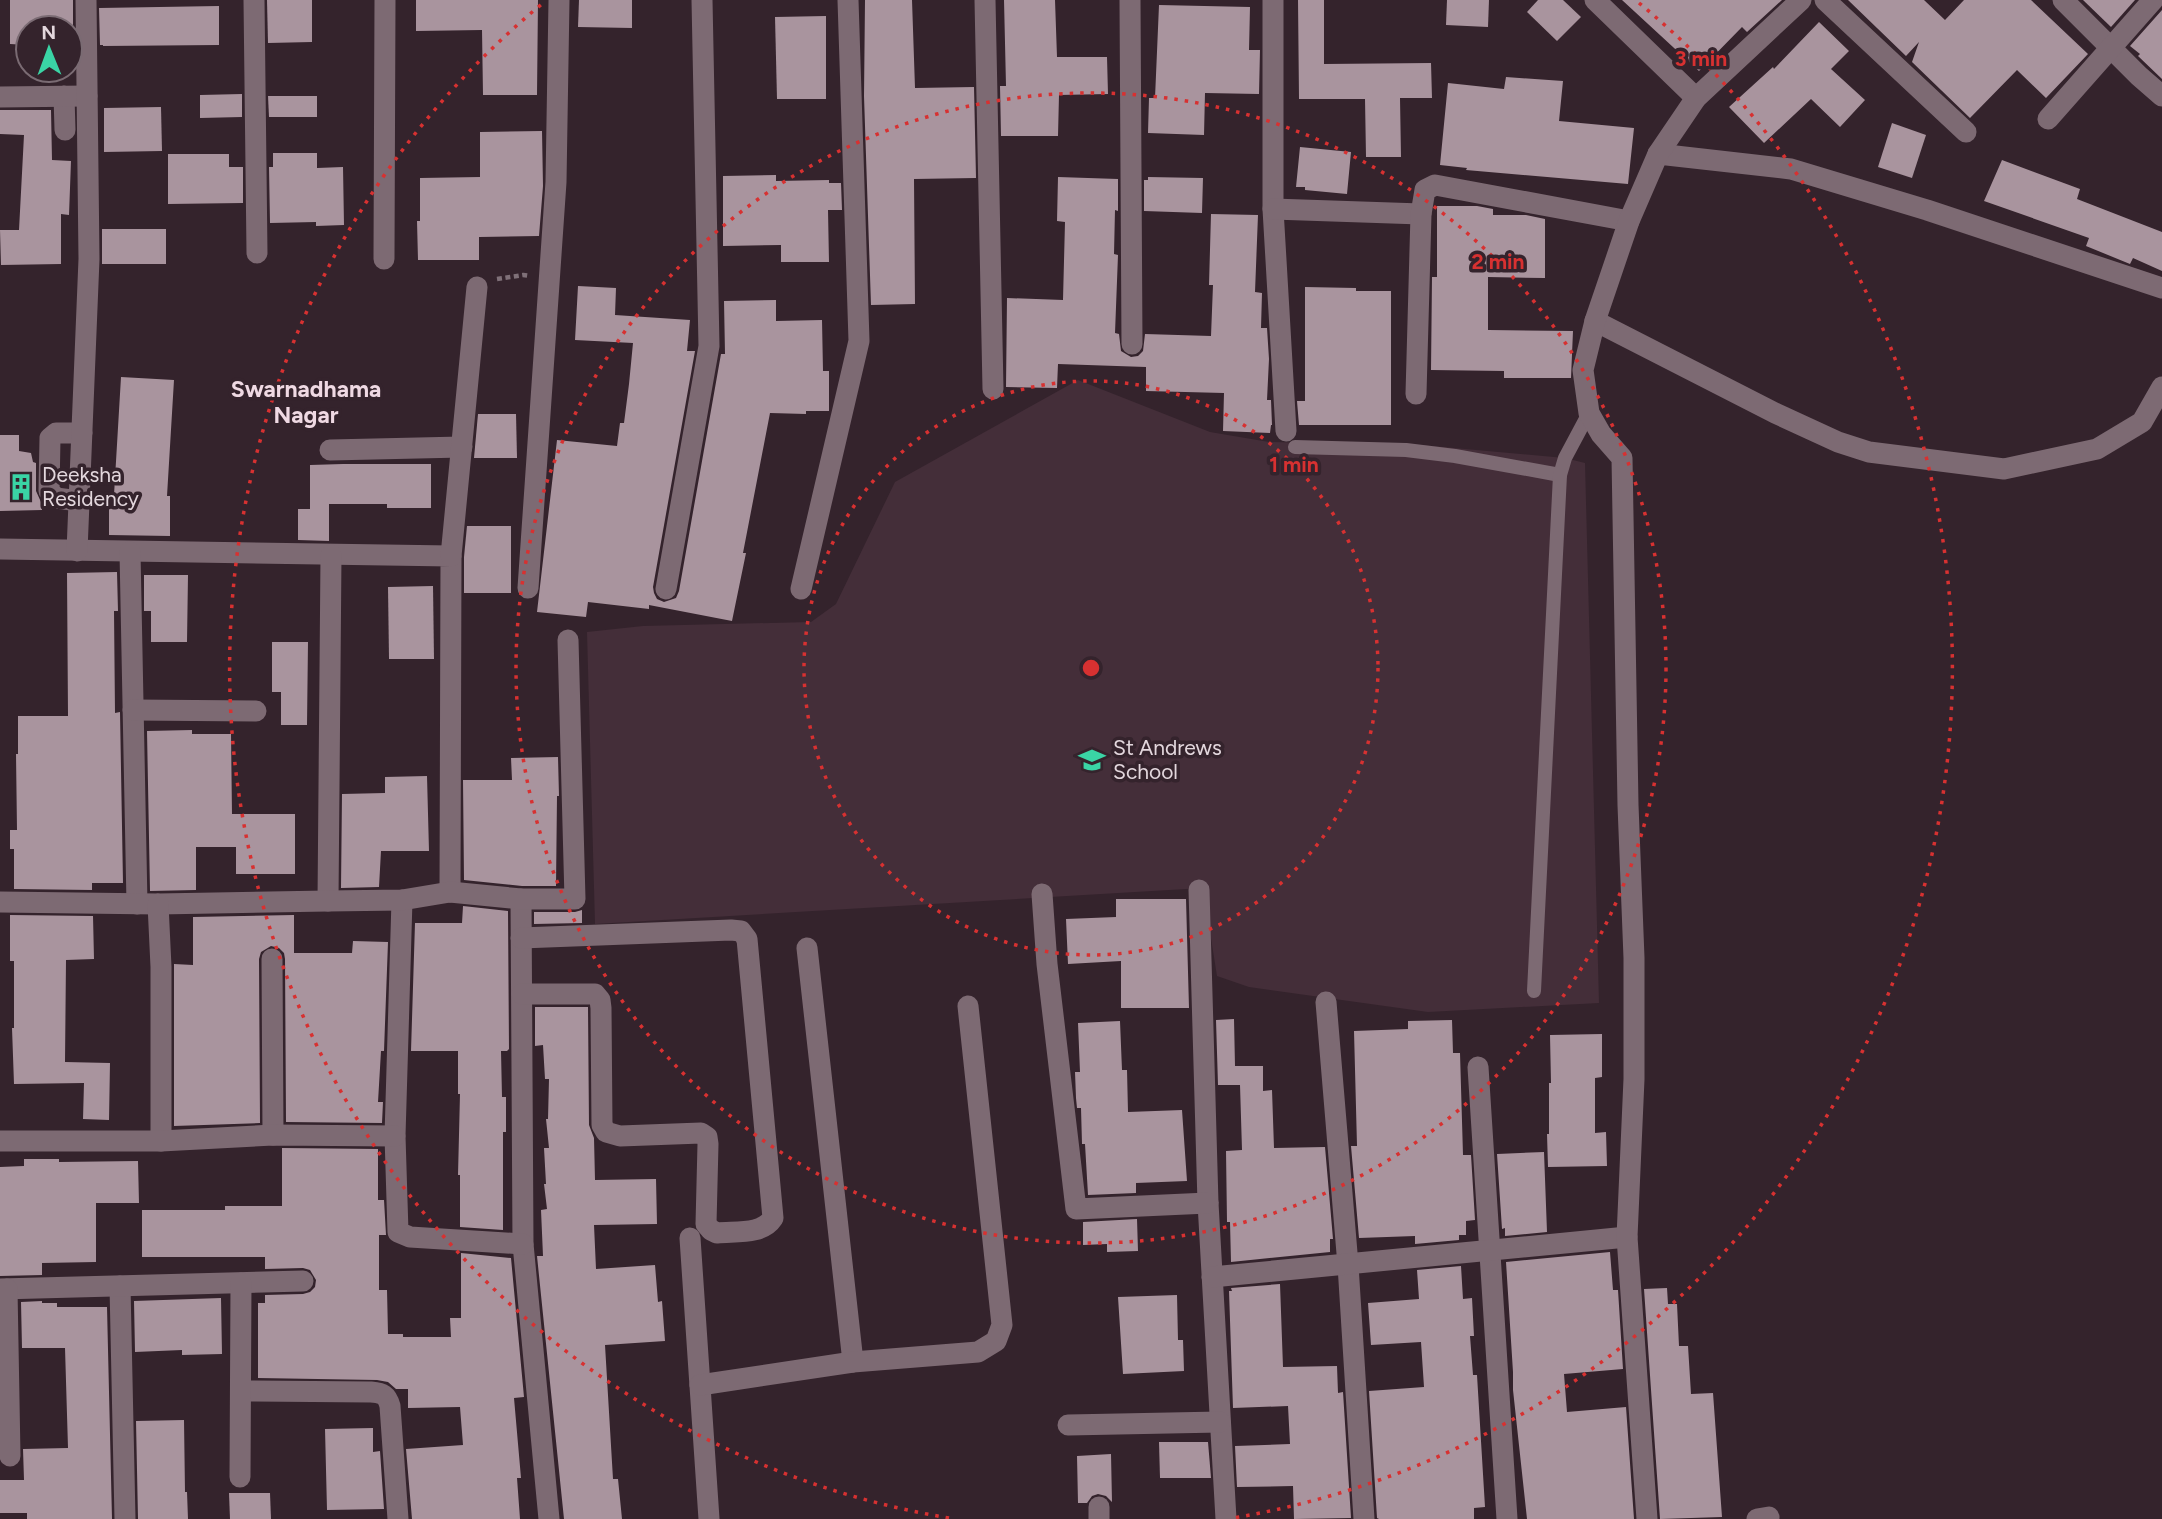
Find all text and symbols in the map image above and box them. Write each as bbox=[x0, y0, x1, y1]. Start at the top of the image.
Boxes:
north arrow bbox=[14, 14, 84, 84]
text: N bbox=[41, 21, 56, 44]
text: 3 min bbox=[1675, 46, 1727, 71]
text: 2 min bbox=[1472, 249, 1524, 274]
district label: Swarnadhama Nagar bbox=[231, 375, 381, 429]
text: 1 min bbox=[1269, 452, 1319, 477]
place label: Deeksha Residency bbox=[42, 462, 139, 511]
building icon: Deeksha Residency bbox=[6, 472, 36, 502]
centre of rings bbox=[1079, 656, 1103, 680]
place label: St Andrews School bbox=[1113, 735, 1222, 784]
school or university icon: St Andrews School bbox=[1077, 745, 1107, 775]

